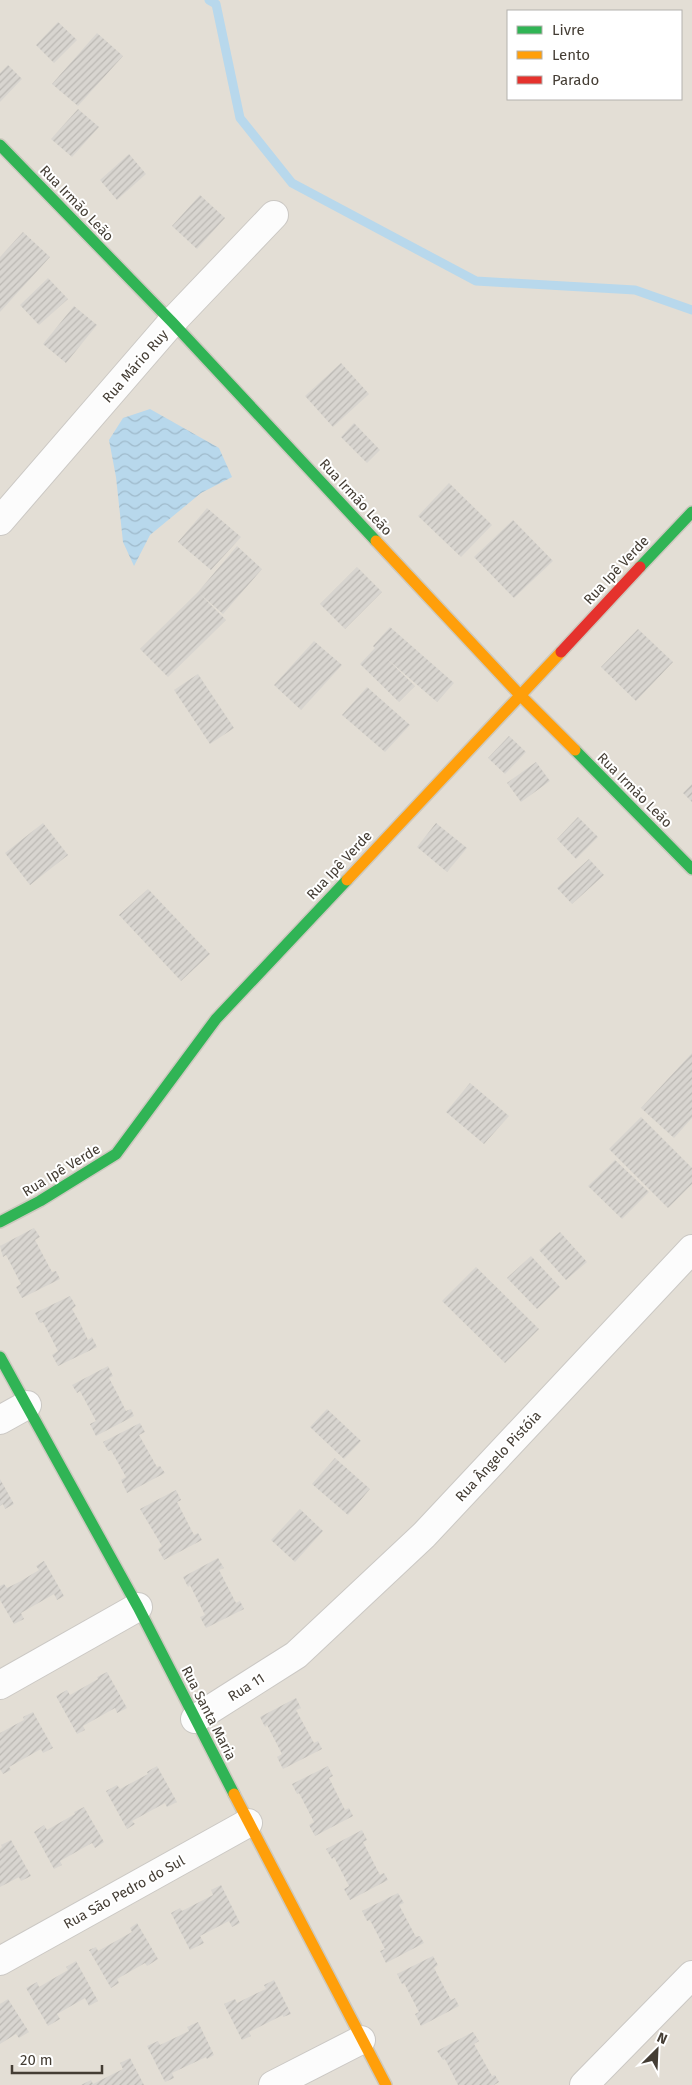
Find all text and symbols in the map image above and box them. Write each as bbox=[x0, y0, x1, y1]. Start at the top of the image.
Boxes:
legend bbox=[507, 10, 682, 100]
text: Livre bbox=[552, 21, 585, 39]
text: Lento bbox=[552, 46, 590, 64]
text: Parado bbox=[552, 71, 599, 89]
street label: Rua Irmão Leão bbox=[36, 162, 117, 245]
street label: Rua Mário Ruy bbox=[99, 326, 172, 406]
street label: Rua Irmão Leão bbox=[316, 455, 396, 539]
street label: Rua Ipê Verde bbox=[580, 532, 653, 608]
street label: Rua Irmão Leão bbox=[594, 749, 676, 831]
street label: Rua Ipê Verde bbox=[303, 827, 376, 903]
street label: Rua Ipê Verde bbox=[19, 1141, 103, 1200]
street label: Rua Ângelo Pistóia bbox=[451, 1407, 545, 1505]
street label: Rua Santa Maria bbox=[178, 1663, 240, 1763]
street label: Rua 11 bbox=[225, 1670, 268, 1705]
street label: Rua São Pedro do Sul bbox=[61, 1852, 188, 1933]
north arrow bbox=[632, 2025, 682, 2075]
text: N bbox=[654, 2029, 670, 2048]
scale bar bbox=[12, 2042, 102, 2074]
text: 20 m bbox=[20, 2051, 53, 2069]

